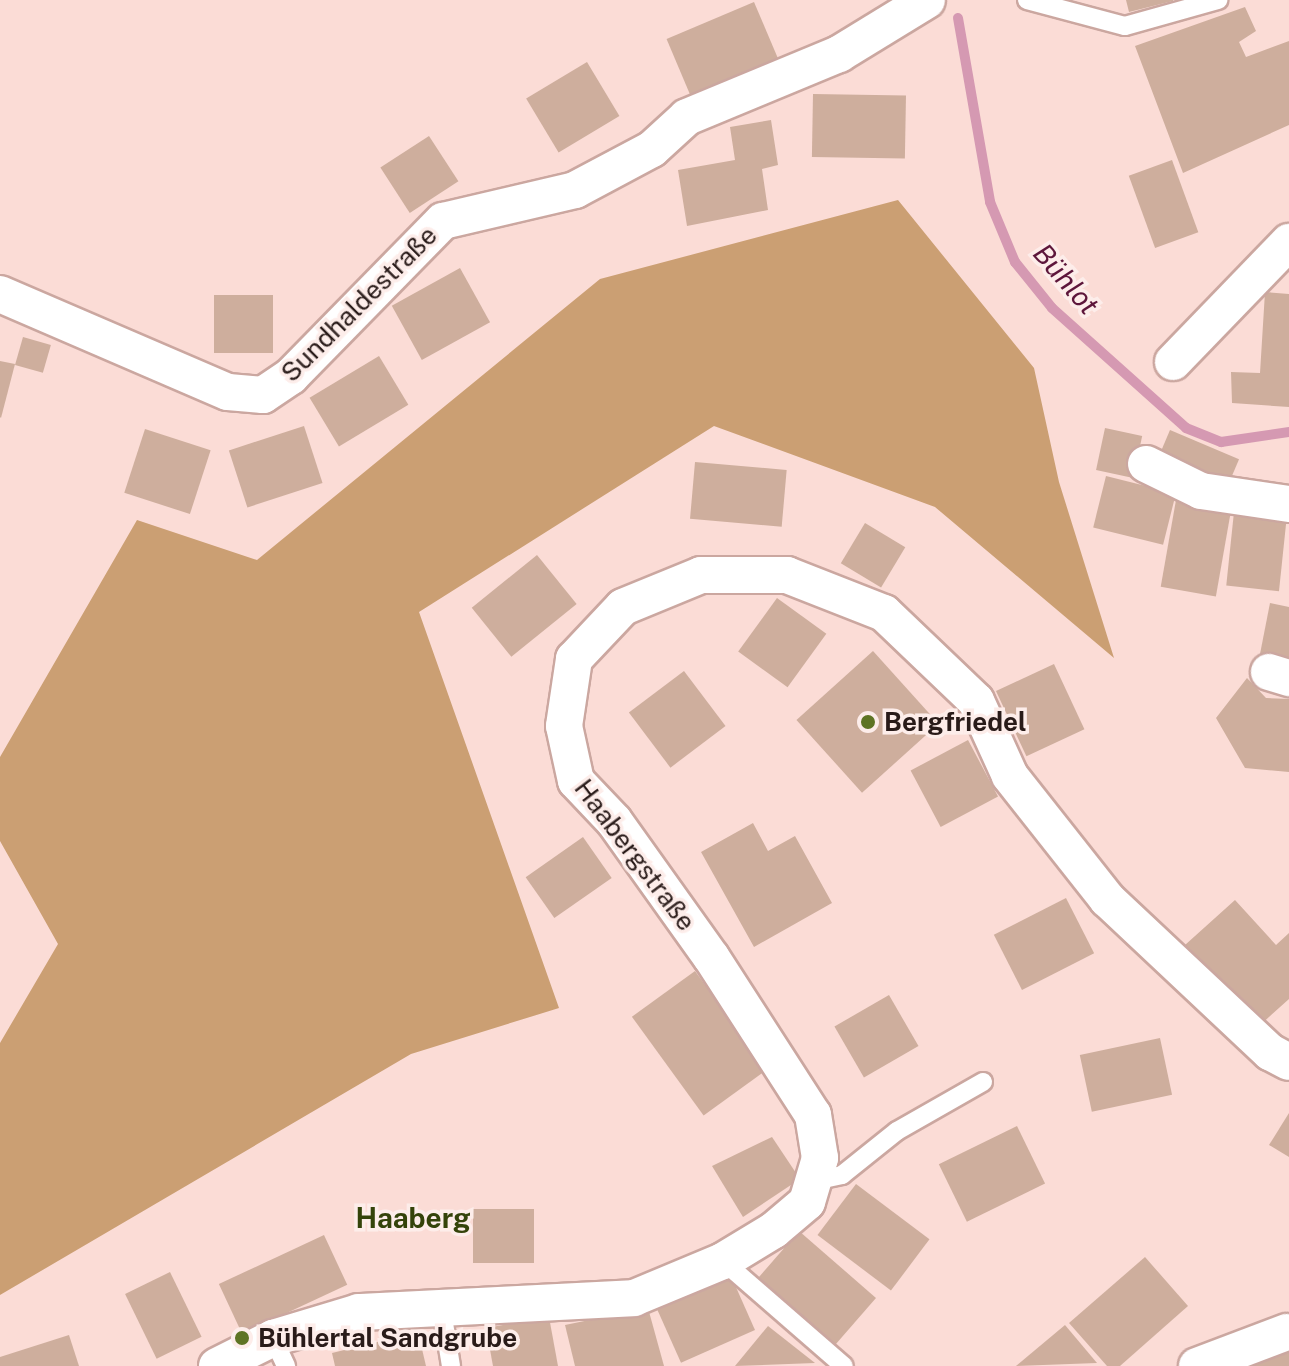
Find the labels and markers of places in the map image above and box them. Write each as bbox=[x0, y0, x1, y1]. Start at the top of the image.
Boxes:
place label: Bergfriedel bbox=[884, 706, 1027, 738]
marker: Bergfriedel bbox=[859, 713, 877, 731]
place label: Bühlertal Sandgrube bbox=[258, 1322, 517, 1354]
marker: Bühlertal Sandgrube bbox=[233, 1329, 251, 1347]

